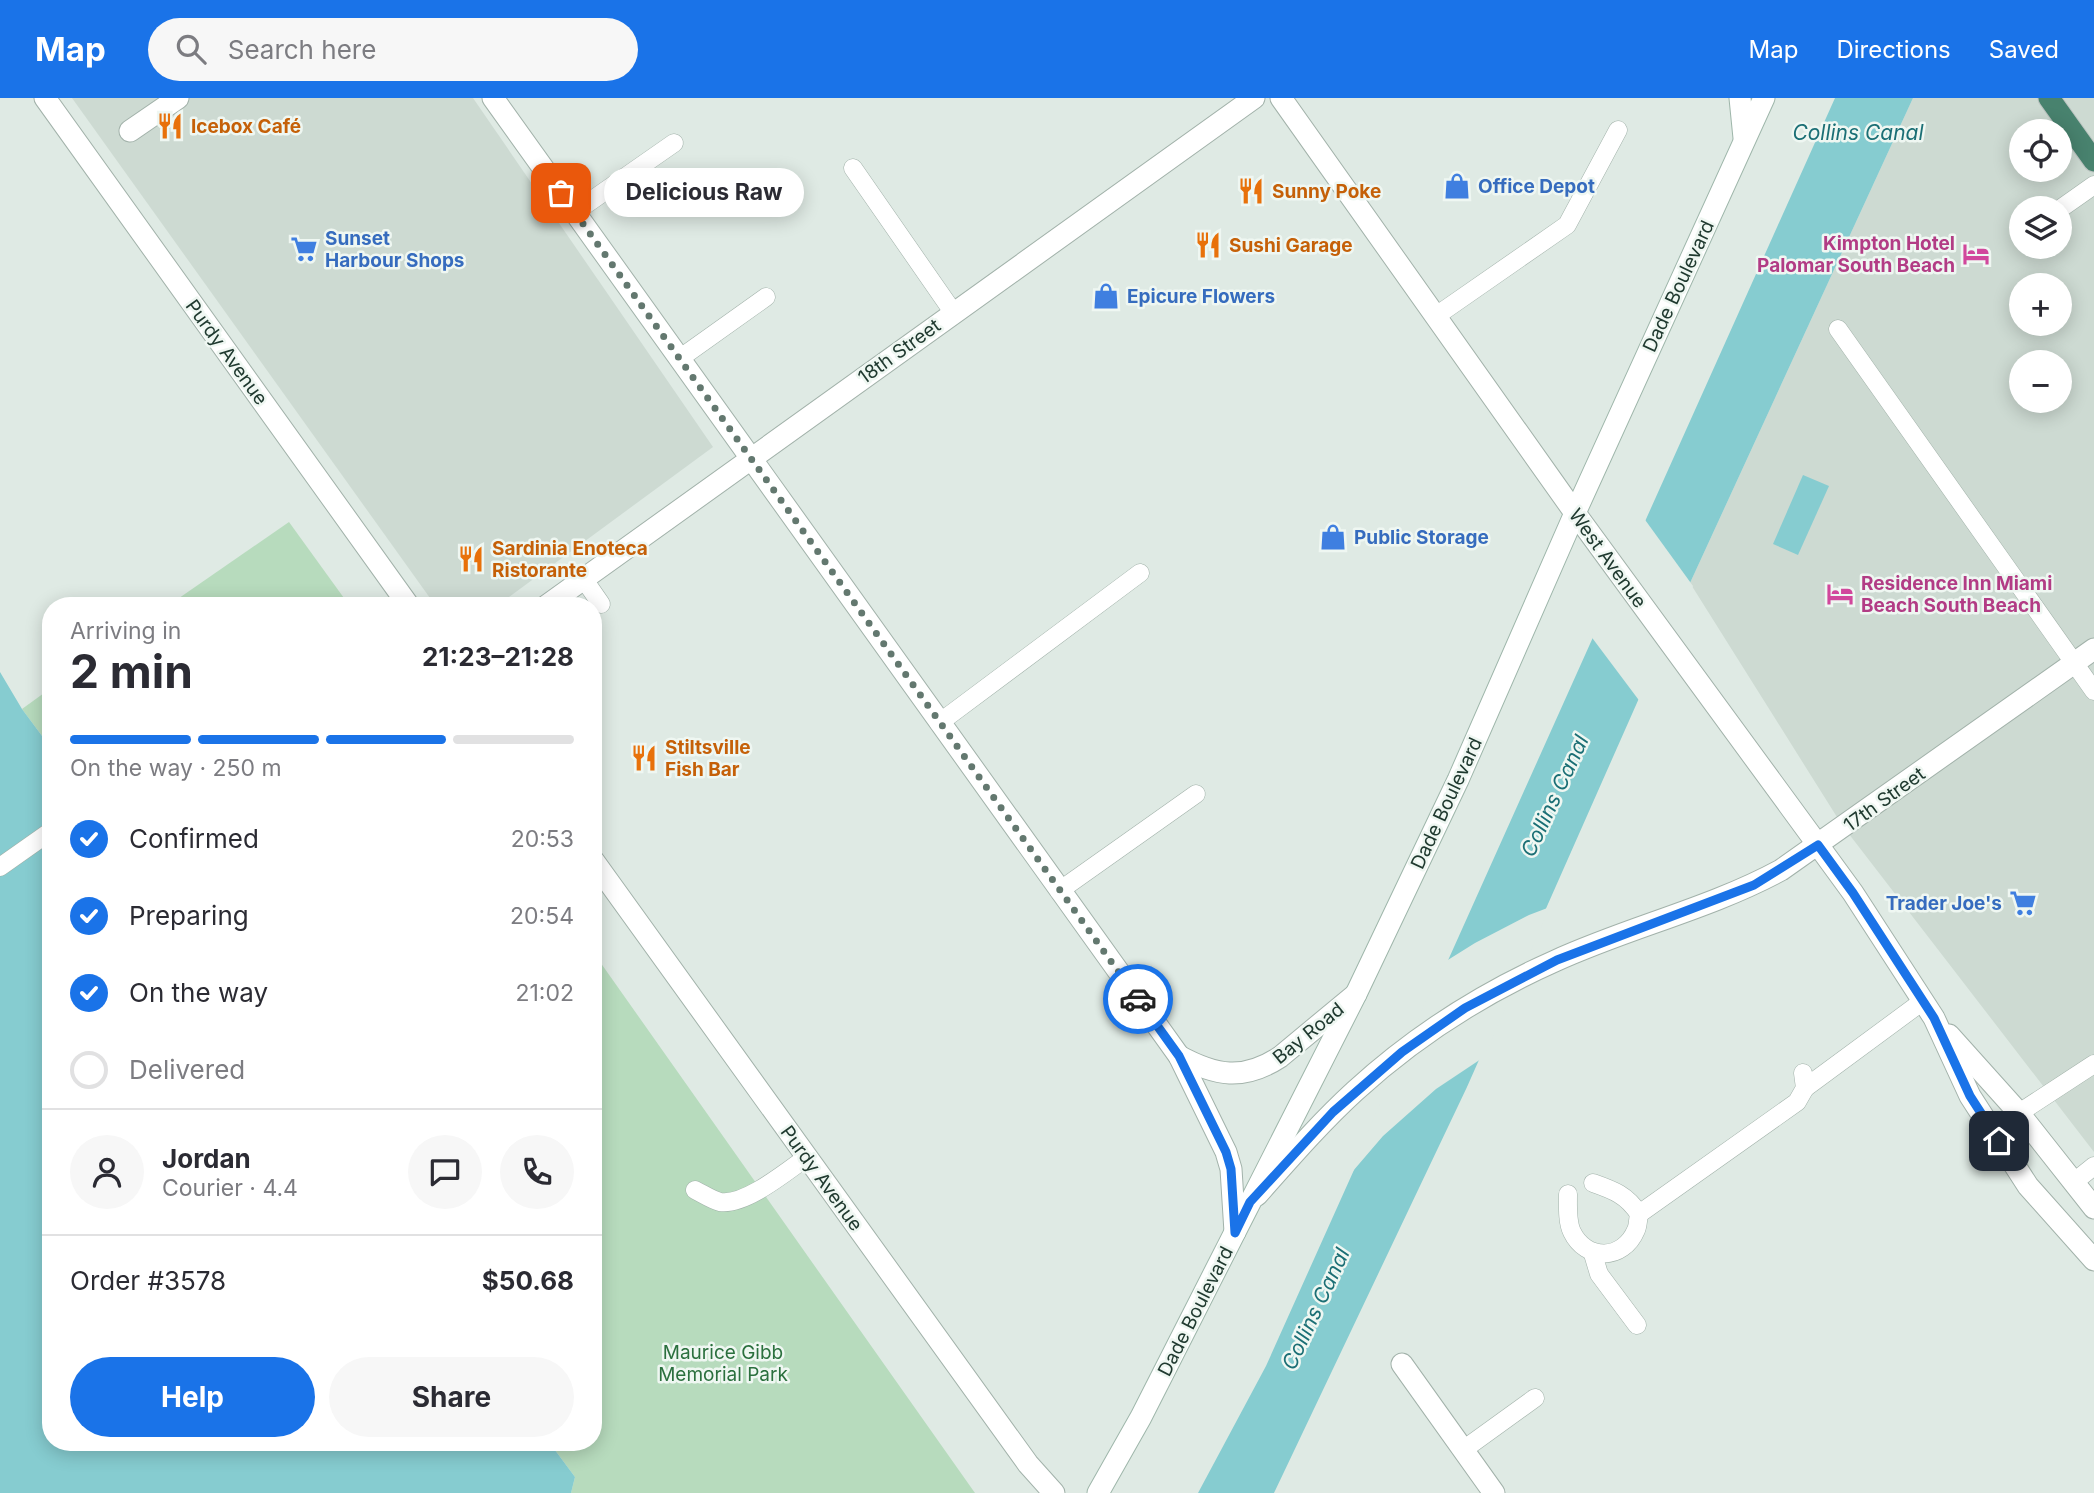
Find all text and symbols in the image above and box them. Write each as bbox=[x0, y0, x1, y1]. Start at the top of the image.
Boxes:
search box bbox=[148, 18, 638, 81]
text: Map bbox=[35, 29, 106, 69]
icon: search bbox=[172, 30, 210, 68]
text: Search here bbox=[228, 34, 376, 65]
text: Map bbox=[1749, 35, 1798, 64]
text: Directions bbox=[1836, 35, 1951, 64]
text: Saved bbox=[1989, 35, 2059, 64]
restaurant icon: Icebox Café bbox=[155, 111, 185, 141]
place label: Icebox Café bbox=[191, 115, 301, 138]
map controls bbox=[2009, 119, 2072, 413]
button: locate bbox=[2009, 119, 2072, 182]
water label: Collins Canal bbox=[1792, 120, 1925, 145]
pin bbox=[531, 163, 591, 223]
callout: Delicious Raw bbox=[603, 168, 802, 217]
shop icon: Office Depot bbox=[1442, 171, 1472, 201]
icon: bag bbox=[542, 174, 580, 212]
place label: Office Depot bbox=[1478, 175, 1595, 198]
restaurant icon: Sunny Poke bbox=[1236, 176, 1266, 206]
text: Delicious Raw bbox=[625, 178, 783, 206]
place label: Sunny Poke bbox=[1272, 180, 1381, 203]
button: layers bbox=[2009, 196, 2072, 259]
street label: Dade Boulevard bbox=[1638, 217, 1719, 356]
place label: Sunset Harbour Shops bbox=[325, 227, 465, 272]
restaurant icon: Sushi Garage bbox=[1193, 230, 1223, 260]
place label: Kimpton Hotel Palomar South Beach bbox=[1757, 232, 1955, 277]
supermarket icon: Sunset Harbour Shops bbox=[289, 234, 319, 264]
place label: Sushi Garage bbox=[1229, 234, 1353, 257]
hotel icon: Kimpton Hotel Palomar South Beach bbox=[1961, 239, 1991, 269]
button: + bbox=[2009, 273, 2072, 336]
shop icon: Epicure Flowers bbox=[1091, 281, 1121, 311]
place label: Epicure Flowers bbox=[1127, 285, 1275, 308]
street label: Purdy Avenue bbox=[181, 295, 273, 409]
street label: 18th Street bbox=[854, 314, 945, 389]
button: − bbox=[2009, 350, 2072, 413]
street label: West Avenue bbox=[1564, 504, 1651, 612]
shop icon: Public Storage bbox=[1318, 522, 1348, 552]
place label: Public Storage bbox=[1354, 526, 1489, 549]
place label: Sardinia Enoteca Ristorante bbox=[492, 537, 648, 582]
restaurant icon: Sardinia Enoteca Ristorante bbox=[456, 544, 486, 574]
place label: Residence Inn Miami Beach South Beach bbox=[1861, 572, 2052, 617]
hotel icon: Residence Inn Miami Beach South Beach bbox=[1825, 579, 1855, 609]
text: Arriving in bbox=[70, 617, 181, 645]
text: 21:23–21:28 bbox=[422, 641, 574, 672]
text: 2 min bbox=[70, 643, 193, 699]
water label: Collins Canal bbox=[1515, 730, 1594, 861]
street label: Dade Boulevard bbox=[1406, 734, 1487, 873]
place label: Stiltsville Fish Bar bbox=[665, 736, 751, 781]
restaurant icon: Stiltsville Fish Bar bbox=[629, 743, 659, 773]
text: On the way · 250 m bbox=[70, 754, 282, 782]
street label: 17th Street bbox=[1839, 762, 1929, 837]
icon: check bbox=[70, 820, 108, 858]
text: Confirmed bbox=[129, 823, 259, 854]
text: 20:53 bbox=[511, 825, 574, 853]
supermarket icon: Trader Joe's bbox=[2008, 888, 2038, 918]
place label: Trader Joe's bbox=[1886, 892, 2002, 915]
icon: check bbox=[70, 897, 108, 935]
text: Preparing bbox=[129, 900, 249, 931]
text: 20:54 bbox=[510, 902, 574, 930]
courier bbox=[1103, 964, 1173, 1034]
icon: check bbox=[70, 974, 108, 1012]
text: On the way bbox=[129, 977, 268, 1008]
text: 21:02 bbox=[515, 979, 574, 1007]
icon: car bbox=[1119, 980, 1157, 1018]
street label: Bay Road bbox=[1268, 998, 1348, 1069]
text: Delivered bbox=[129, 1054, 245, 1085]
pin bbox=[1969, 1111, 2029, 1171]
street label: Purdy Avenue bbox=[776, 1121, 868, 1235]
icon: home bbox=[1980, 1122, 2018, 1160]
button: person bbox=[70, 1135, 144, 1209]
button: chat bbox=[408, 1135, 482, 1209]
button: phone bbox=[500, 1135, 574, 1209]
text: Jordan bbox=[162, 1143, 251, 1174]
text: Courier · 4.4 bbox=[162, 1174, 298, 1202]
street label: Dade Boulevard bbox=[1153, 1243, 1238, 1380]
water label: Collins Canal bbox=[1276, 1243, 1355, 1374]
text: Order #3578 bbox=[70, 1265, 226, 1296]
text: $50.68 bbox=[482, 1265, 574, 1296]
park label: Maurice Gibb Memorial Park bbox=[658, 1341, 788, 1386]
button: Help bbox=[70, 1357, 315, 1437]
button: Share bbox=[329, 1357, 574, 1437]

